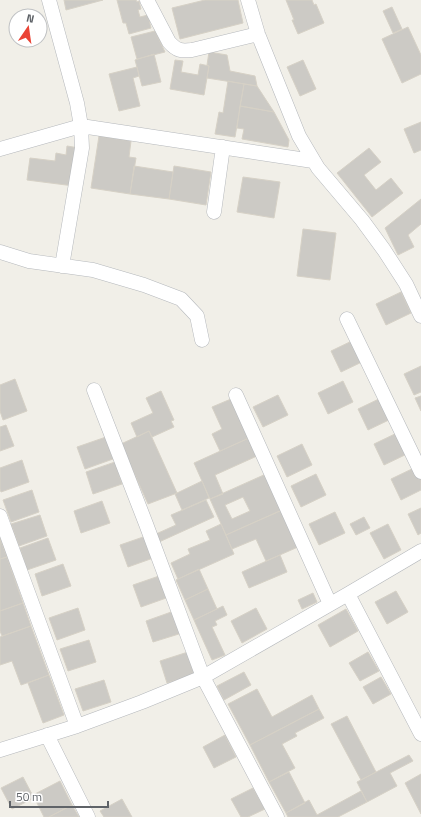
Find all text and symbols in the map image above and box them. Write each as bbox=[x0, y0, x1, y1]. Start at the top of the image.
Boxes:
north arrow bbox=[8, 8, 48, 48]
text: N bbox=[25, 10, 36, 27]
scale bar bbox=[10, 783, 108, 809]
text: 50 m bbox=[16, 787, 42, 806]

